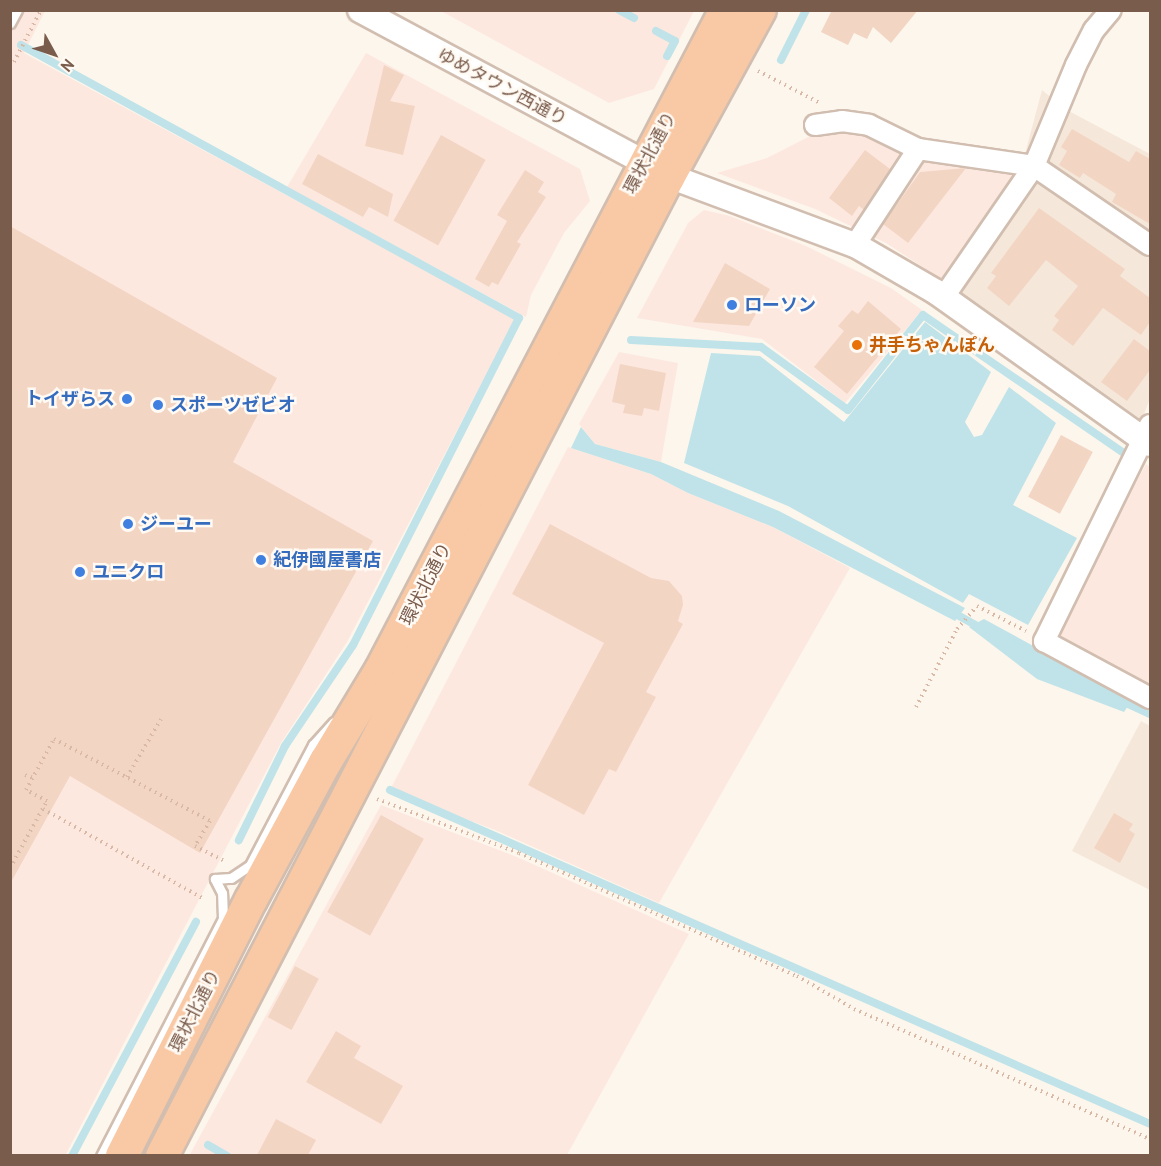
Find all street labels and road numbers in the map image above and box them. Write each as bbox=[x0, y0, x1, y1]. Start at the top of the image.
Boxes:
street label: ゆめタウン西通り bbox=[433, 44, 571, 130]
street label: 環状北通り bbox=[619, 108, 681, 198]
street label: 環状北通り bbox=[396, 539, 456, 629]
street label: 環状北通り bbox=[165, 966, 225, 1056]

